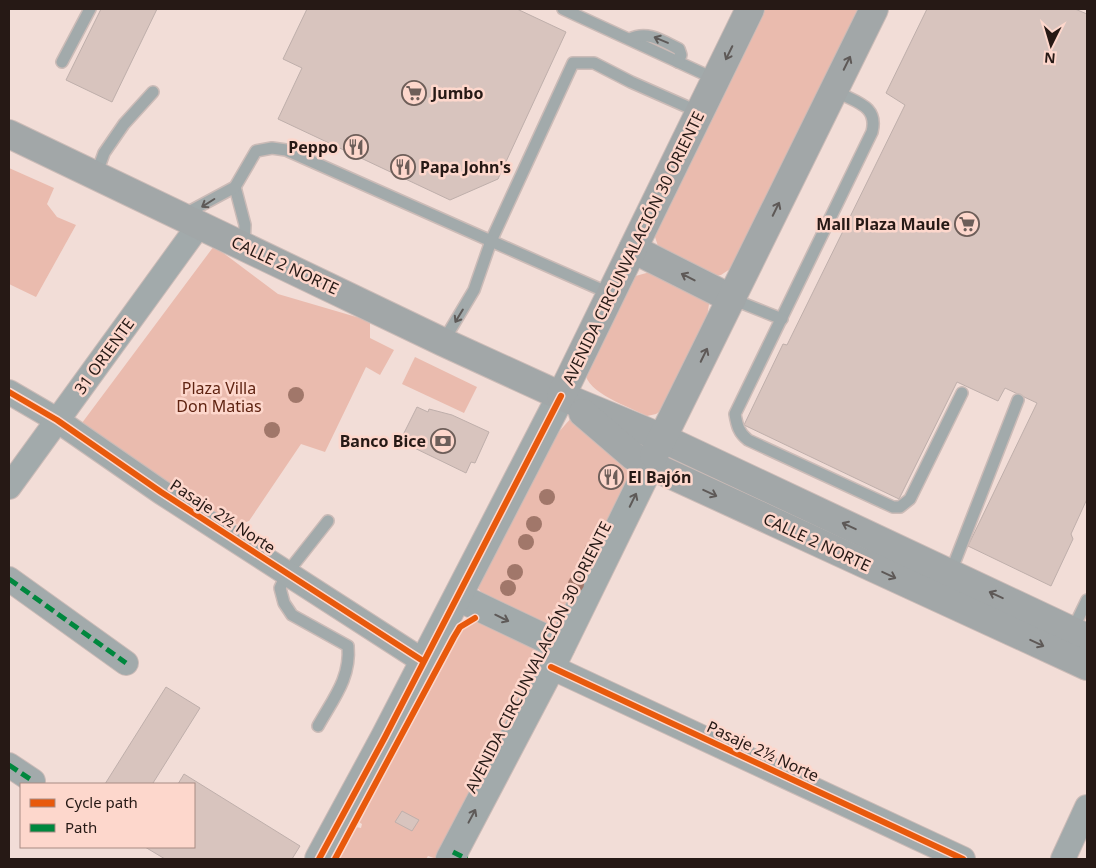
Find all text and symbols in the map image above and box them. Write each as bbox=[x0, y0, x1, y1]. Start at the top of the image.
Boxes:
north arrow bbox=[1026, 20, 1076, 70]
one-way arrow bbox=[654, 35, 669, 45]
one-way arrow bbox=[723, 45, 733, 60]
text: N bbox=[1043, 48, 1056, 68]
one-way arrow bbox=[843, 56, 852, 71]
supermarket icon: Jumbo bbox=[401, 80, 427, 106]
place label: Jumbo bbox=[430, 82, 483, 104]
street label: AVENIDA CIRCUNVALACIÓN 30 ORIENTE bbox=[557, 108, 709, 388]
restaurant icon: Peppo bbox=[343, 134, 369, 160]
place label: Peppo bbox=[288, 136, 338, 158]
restaurant icon: Papa John's bbox=[390, 154, 416, 180]
place label: Papa John's bbox=[420, 156, 511, 178]
one-way arrow bbox=[201, 197, 215, 208]
one-way arrow bbox=[772, 202, 781, 217]
supermarket icon: Mall Plaza Maule bbox=[954, 211, 980, 237]
place label: Mall Plaza Maule bbox=[816, 213, 950, 235]
street label: CALLE 2 NORTE bbox=[228, 231, 342, 299]
one-way arrow bbox=[681, 272, 696, 281]
one-way arrow bbox=[453, 308, 463, 322]
street label: 31 ORIENTE bbox=[69, 313, 139, 399]
one-way arrow bbox=[700, 348, 709, 363]
park label: Plaza Villa Don Matias bbox=[176, 377, 262, 417]
bank icon: Banco Bice bbox=[430, 428, 456, 454]
place label: Banco Bice bbox=[340, 430, 426, 452]
restaurant icon: El Bajón bbox=[598, 464, 624, 490]
place label: El Bajón bbox=[628, 466, 691, 488]
street label: Pasaje 2½ Norte bbox=[166, 474, 280, 558]
one-way arrow bbox=[702, 489, 717, 498]
one-way arrow bbox=[628, 492, 638, 507]
street label: CALLE 2 NORTE bbox=[760, 508, 874, 576]
street label: AVENIDA CIRCUNVALACIÓN 30 ORIENTE bbox=[460, 518, 616, 796]
one-way arrow bbox=[841, 521, 856, 531]
one-way arrow bbox=[882, 571, 897, 581]
one-way arrow bbox=[988, 590, 1003, 600]
one-way arrow bbox=[494, 614, 509, 624]
one-way arrow bbox=[1029, 639, 1044, 648]
street label: Pasaje 2½ Norte bbox=[703, 715, 823, 787]
legend bbox=[20, 783, 195, 848]
text: Cycle path bbox=[65, 792, 138, 812]
one-way arrow bbox=[468, 810, 478, 824]
text: Path bbox=[65, 817, 97, 837]

